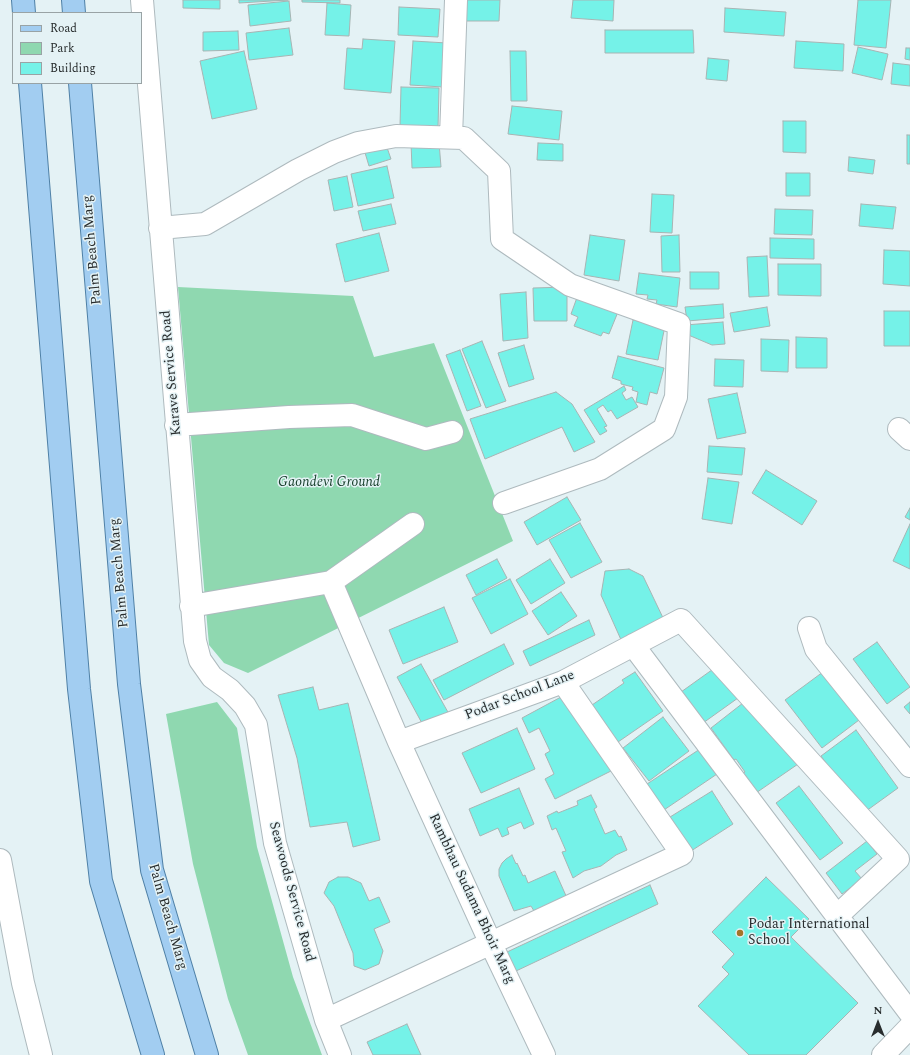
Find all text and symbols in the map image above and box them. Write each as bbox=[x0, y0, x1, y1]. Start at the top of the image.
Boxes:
legend bbox=[12, 12, 142, 84]
text: Road bbox=[50, 19, 77, 38]
text: Park bbox=[50, 39, 75, 58]
text: Building bbox=[50, 59, 96, 78]
street label: Palm Beach Marg bbox=[80, 194, 106, 306]
street label: Karave Service Road bbox=[158, 310, 186, 436]
park label: Gaondevi Ground bbox=[278, 475, 380, 491]
street label: Palm Beach Marg bbox=[107, 517, 133, 629]
street label: Podar School Lane bbox=[463, 667, 577, 725]
street label: Rambhau Sudama Bhoir Marg bbox=[424, 811, 518, 987]
street label: Seawoods Service Road bbox=[264, 820, 318, 964]
street label: Palm Beach Marg bbox=[144, 862, 190, 972]
place label: Podar International School bbox=[748, 917, 870, 950]
marker: Podar International School bbox=[735, 928, 745, 938]
text: N bbox=[874, 1002, 882, 1019]
north arrow bbox=[858, 1003, 898, 1043]

